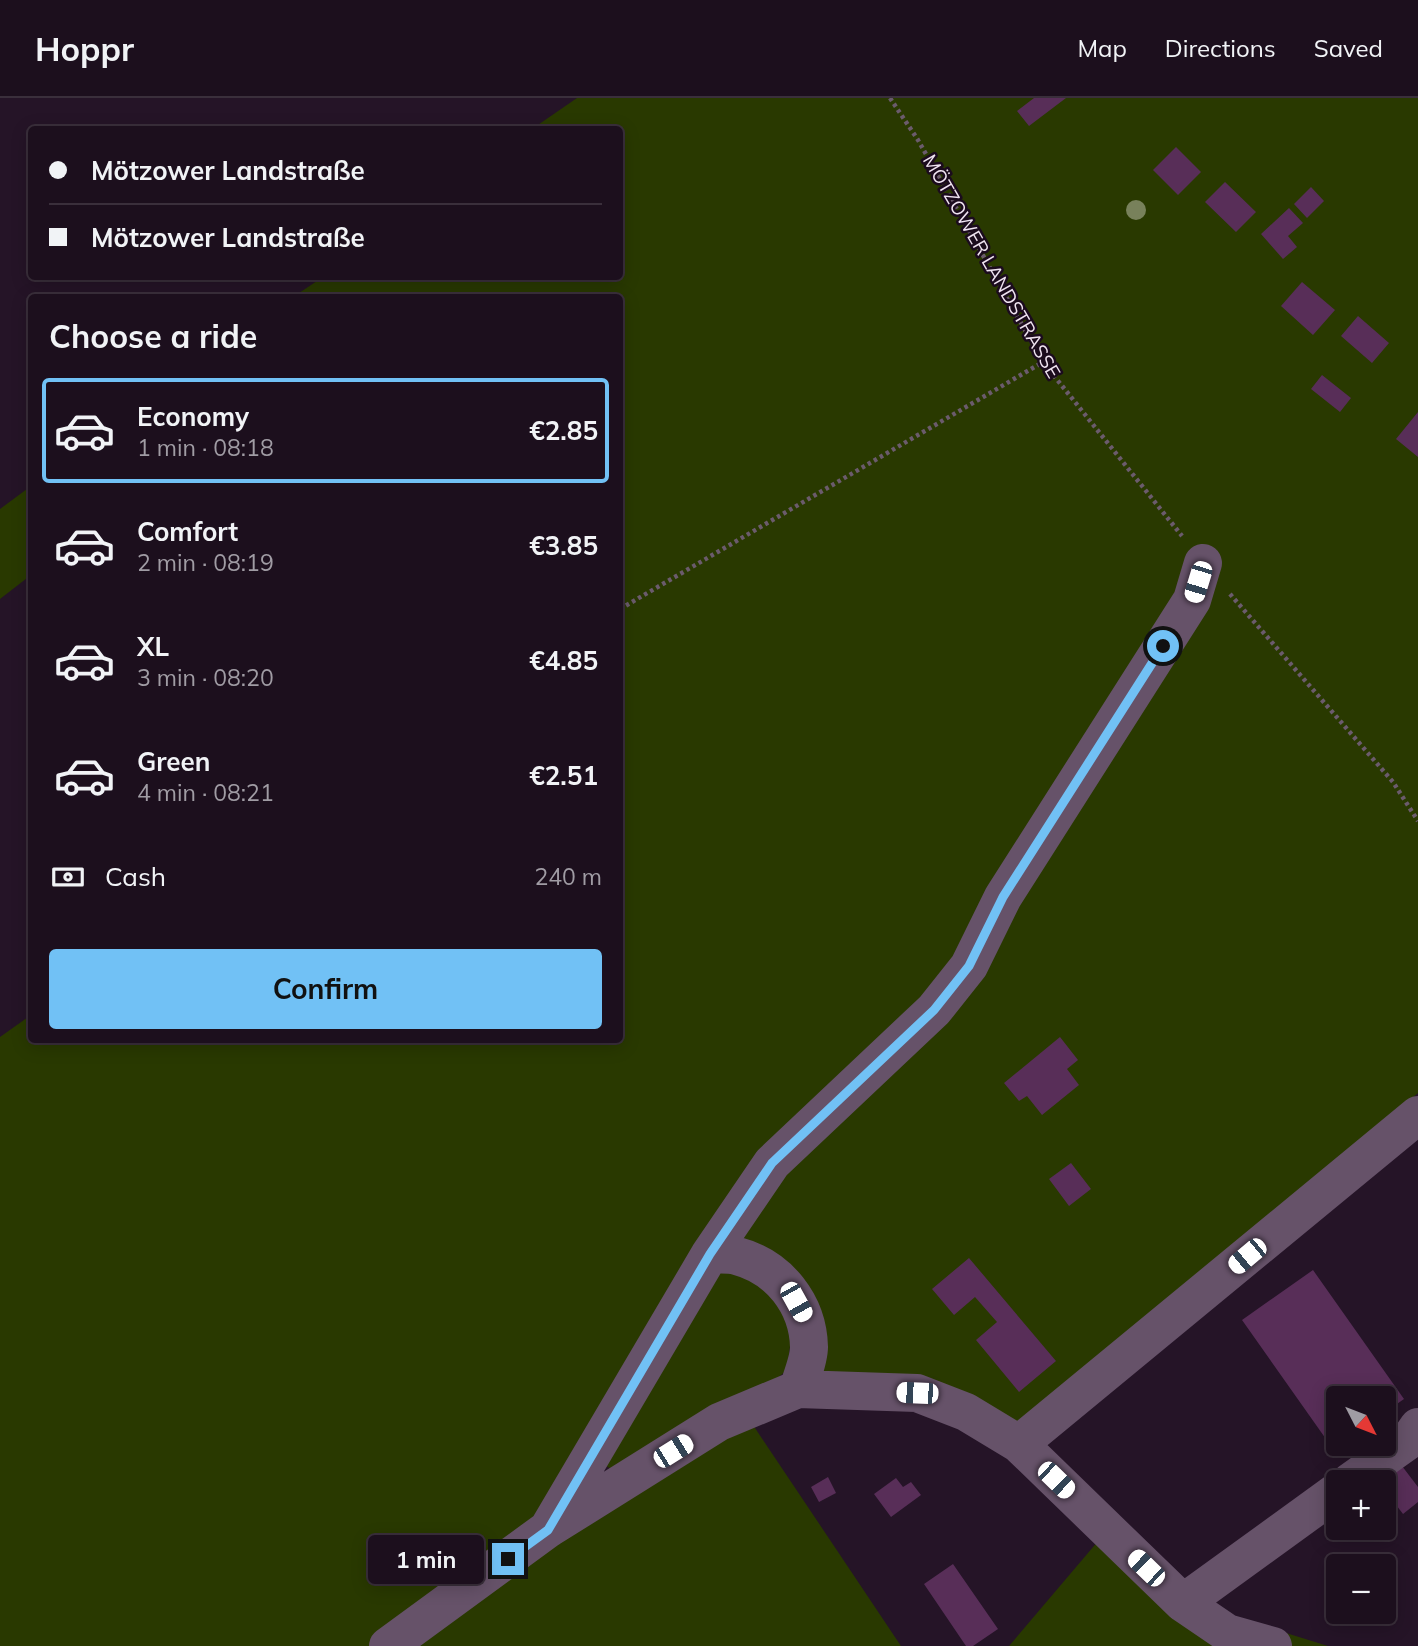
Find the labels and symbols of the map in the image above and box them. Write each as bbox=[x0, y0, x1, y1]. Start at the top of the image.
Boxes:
street label: MÖTZOWER LANDSTRASSE bbox=[918, 150, 1066, 382]
car bbox=[1182, 559, 1215, 605]
route start bbox=[1147, 630, 1179, 662]
car bbox=[1225, 1234, 1270, 1278]
car bbox=[777, 1279, 816, 1325]
car bbox=[896, 1382, 939, 1404]
north arrow bbox=[1326, 1386, 1396, 1456]
car bbox=[650, 1431, 697, 1471]
car bbox=[1034, 1458, 1079, 1502]
callout: 1 min bbox=[368, 1534, 484, 1584]
route end bbox=[492, 1543, 524, 1575]
car bbox=[1124, 1546, 1169, 1590]

